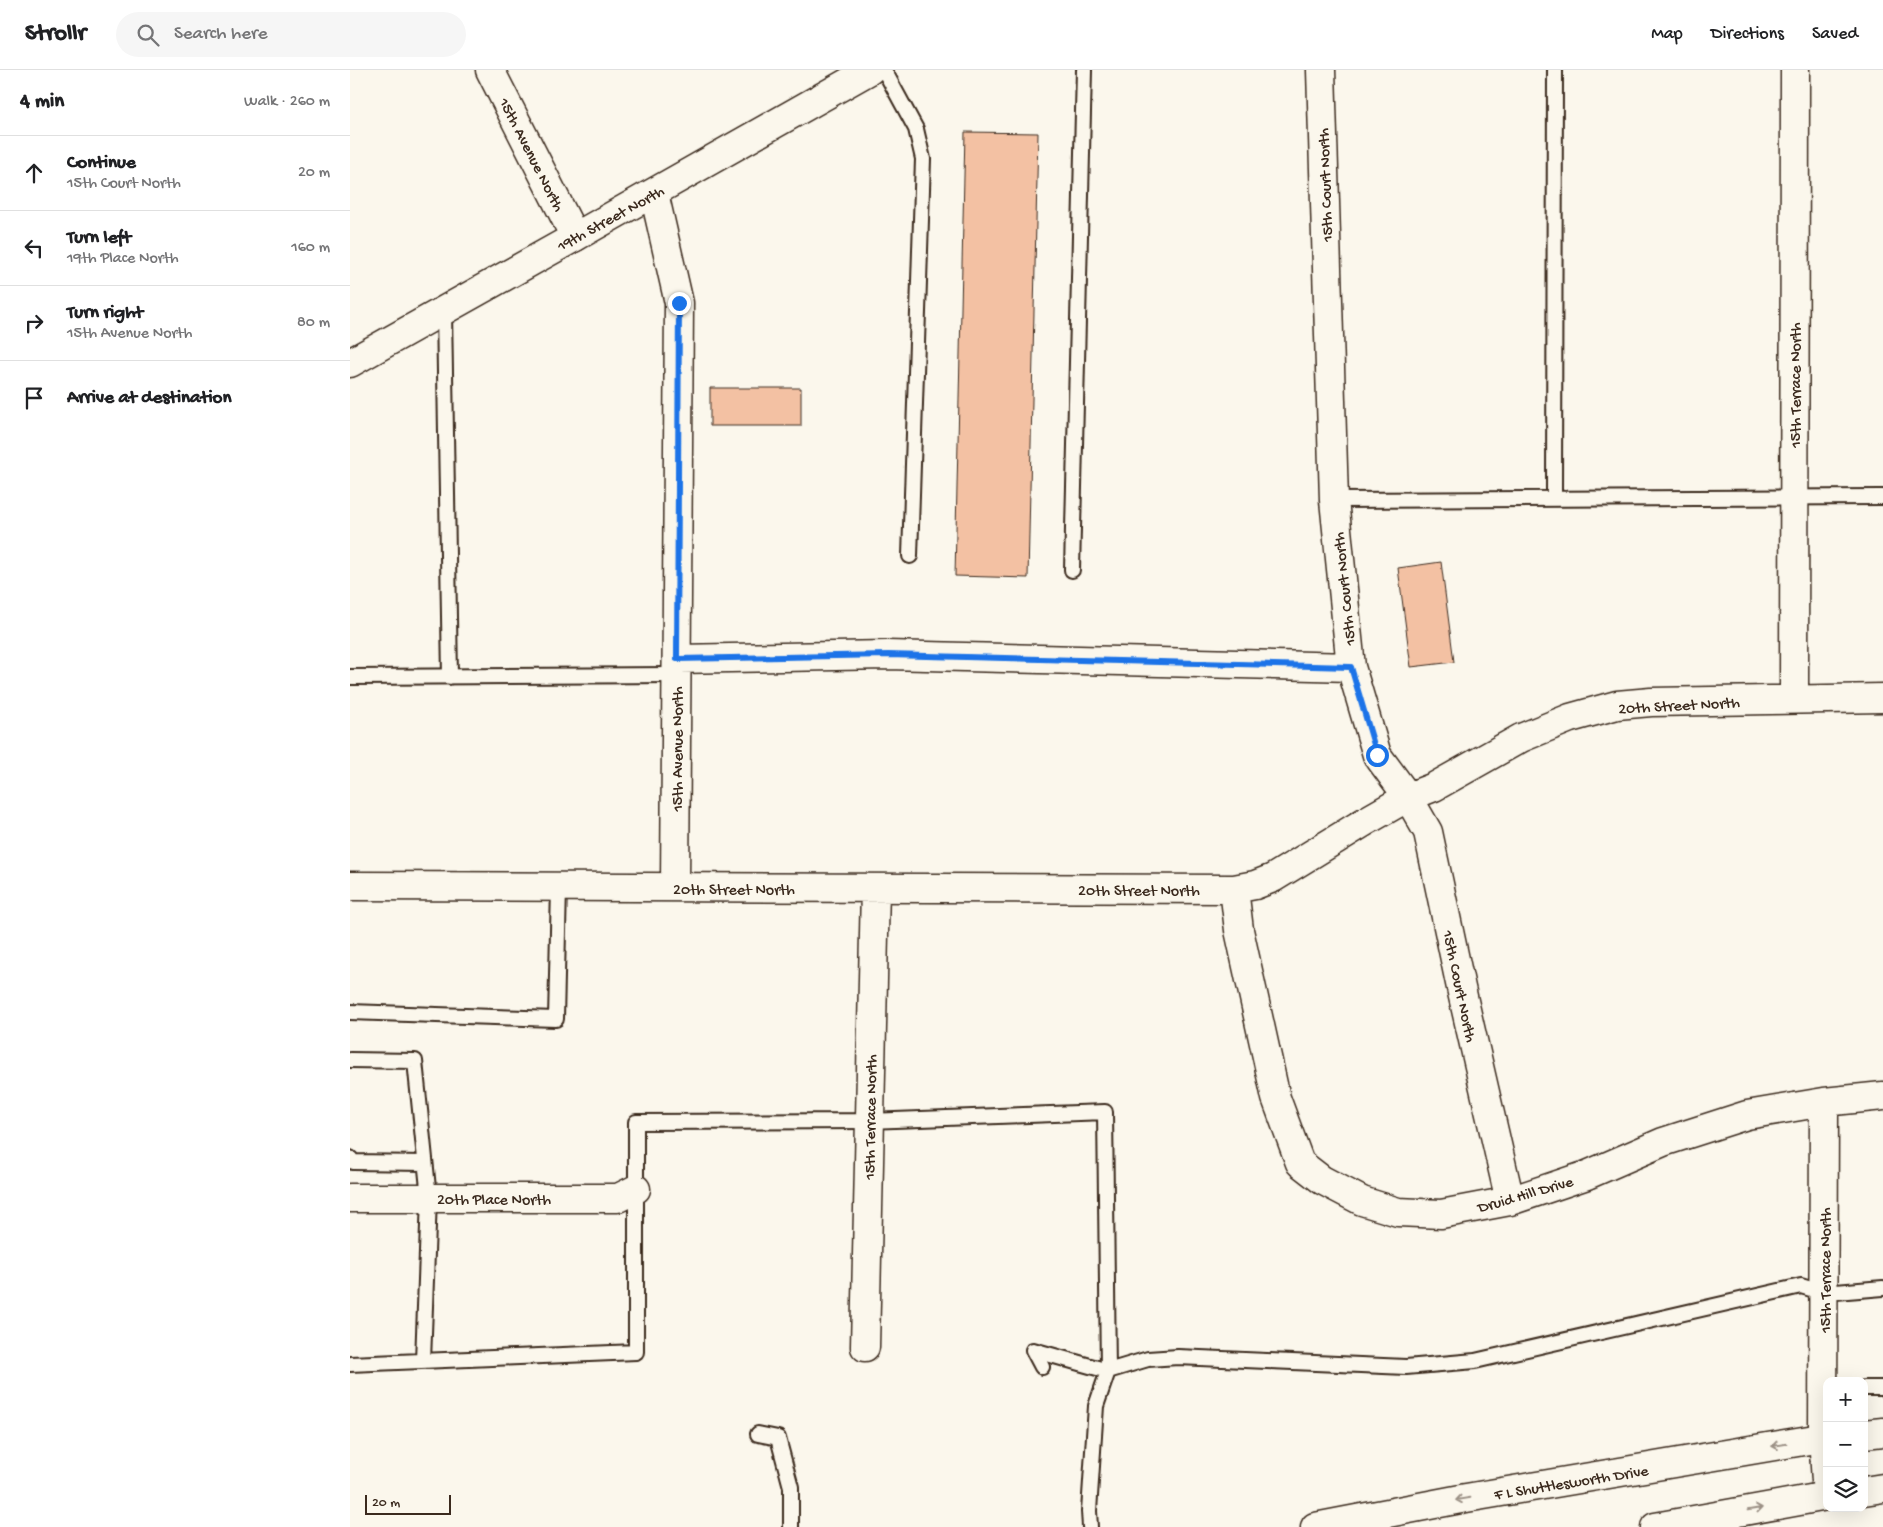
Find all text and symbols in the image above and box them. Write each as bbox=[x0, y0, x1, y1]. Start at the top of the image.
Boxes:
search box bbox=[116, 12, 466, 57]
text: Strollr bbox=[25, 20, 86, 49]
icon: search bbox=[134, 21, 162, 49]
text: Search here bbox=[174, 23, 268, 46]
text: Map bbox=[1651, 24, 1683, 45]
text: Directions bbox=[1711, 24, 1784, 45]
text: Saved bbox=[1812, 24, 1858, 45]
text: 4 min bbox=[20, 90, 64, 115]
text: Walk · 260 m bbox=[244, 93, 330, 112]
street label: 15th Avenue North bbox=[493, 95, 567, 216]
street label: 15th Court North bbox=[1316, 127, 1339, 243]
text: Continue bbox=[67, 152, 136, 175]
icon: ahead bbox=[20, 159, 48, 187]
text: 20 m bbox=[298, 164, 330, 183]
text: 15th Court North bbox=[67, 175, 181, 194]
street label: 19th Street North bbox=[554, 183, 669, 258]
text: Turn left bbox=[67, 227, 131, 250]
icon: left bbox=[20, 234, 48, 262]
text: 160 m bbox=[291, 239, 330, 258]
text: 19th Place North bbox=[67, 250, 179, 269]
route end bbox=[668, 292, 691, 315]
text: Turn right bbox=[67, 302, 143, 325]
icon: right bbox=[20, 309, 48, 337]
text: 80 m bbox=[297, 314, 330, 333]
street label: 15th Terrace North bbox=[1788, 322, 1807, 449]
text: 15th Avenue North bbox=[67, 325, 192, 344]
icon: arrive bbox=[20, 384, 48, 412]
text: Arrive at destination bbox=[67, 387, 231, 410]
street label: 15th Court North bbox=[1331, 531, 1362, 647]
street label: 15th Avenue North bbox=[670, 686, 689, 813]
street label: 20th Street North bbox=[1618, 695, 1741, 720]
route start bbox=[1366, 744, 1389, 767]
street label: 20th Street North bbox=[673, 882, 795, 901]
street label: 20th Street North bbox=[1078, 883, 1200, 902]
street label: 15th Court North bbox=[1436, 928, 1479, 1045]
street label: 15th Terrace North bbox=[862, 1054, 883, 1181]
street label: Druid Hill Drive bbox=[1475, 1173, 1577, 1219]
street label: 20th Place North bbox=[437, 1192, 551, 1211]
street label: 15th Terrace North bbox=[1818, 1207, 1837, 1334]
map controls bbox=[1823, 1377, 1868, 1512]
button: + bbox=[1823, 1377, 1868, 1422]
button: − bbox=[1823, 1422, 1868, 1467]
one-way arrow bbox=[1771, 1441, 1787, 1451]
street label: F L Shuttlesworth Drive bbox=[1492, 1463, 1651, 1506]
button: layers bbox=[1823, 1467, 1868, 1512]
scale bar bbox=[365, 1492, 451, 1515]
text: 20 m bbox=[372, 1495, 400, 1512]
one-way arrow bbox=[1456, 1495, 1472, 1504]
one-way arrow bbox=[1747, 1504, 1763, 1514]

